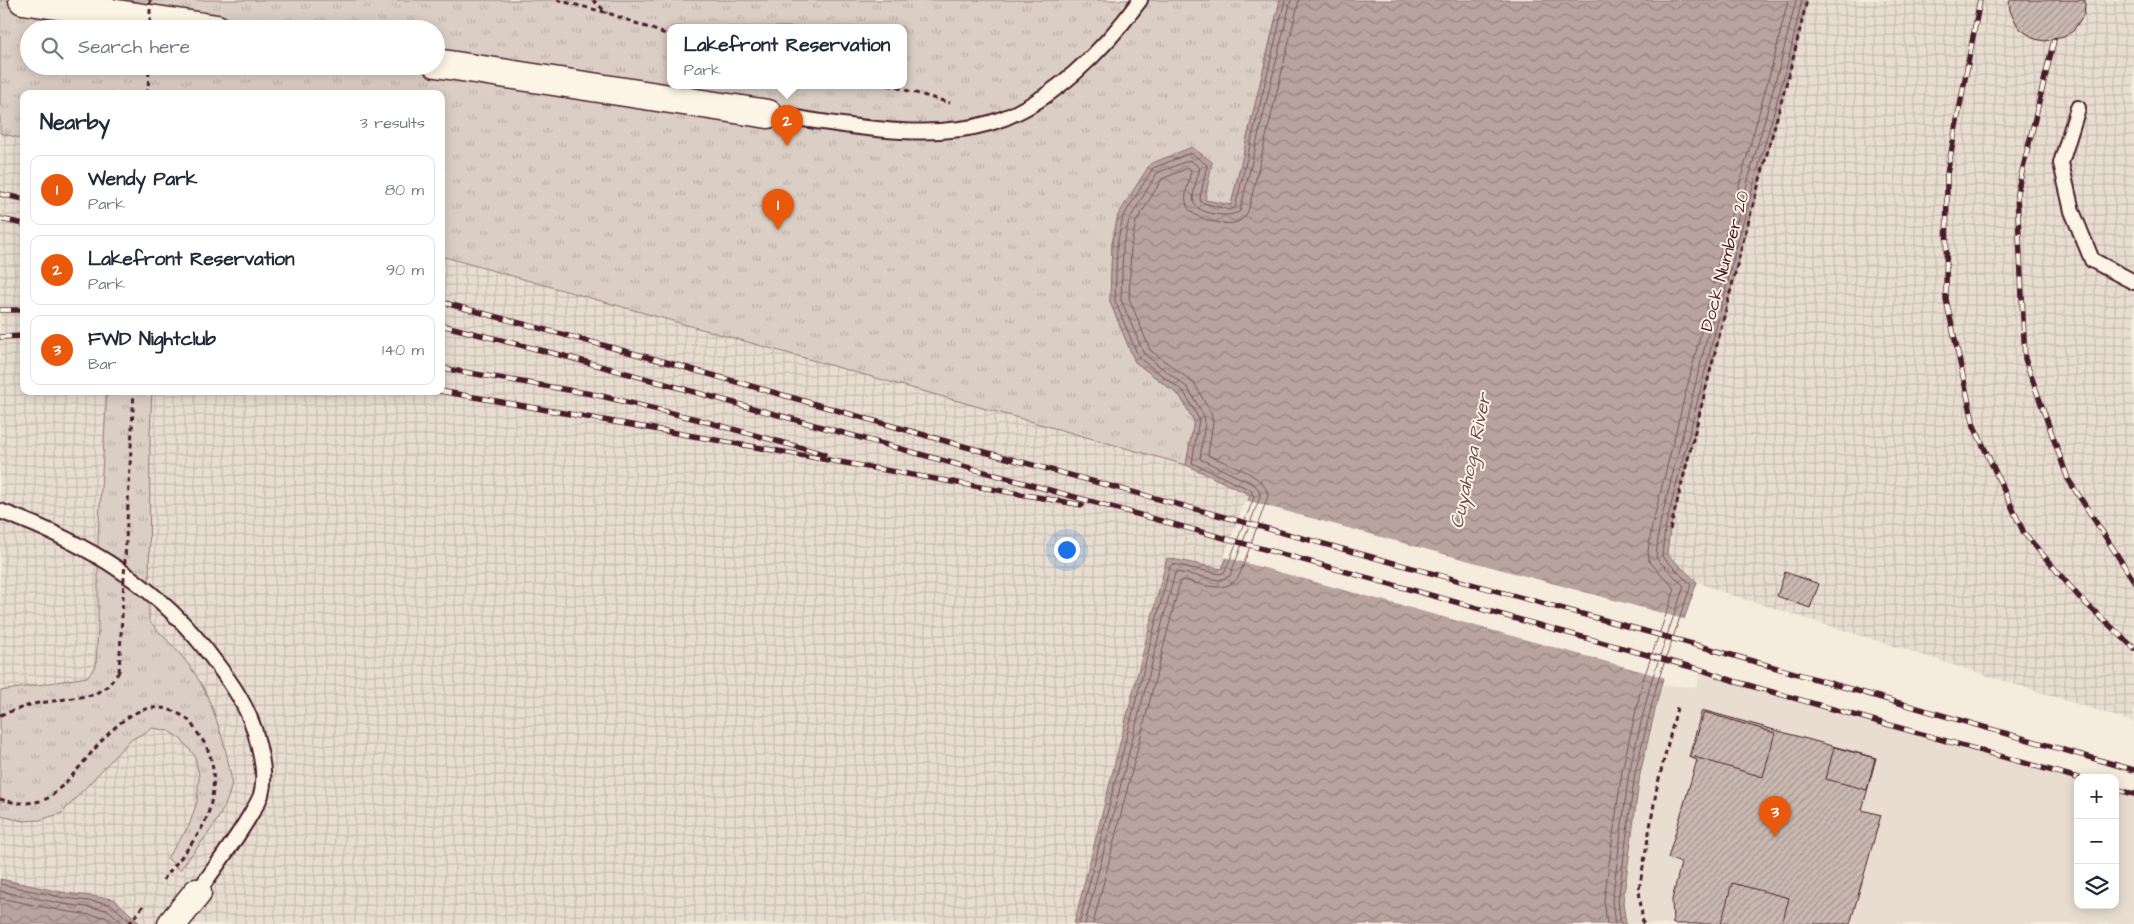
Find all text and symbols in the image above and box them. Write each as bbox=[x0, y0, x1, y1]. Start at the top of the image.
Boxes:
search box bbox=[20, 20, 445, 75]
popup bbox=[667, 24, 907, 89]
text: Lakefront Reservation bbox=[684, 32, 890, 59]
icon: search bbox=[38, 34, 66, 62]
text: Search here bbox=[78, 34, 190, 61]
text: Park bbox=[684, 59, 721, 81]
pin: 2 bbox=[771, 105, 803, 146]
text: Nearby bbox=[40, 108, 110, 137]
text: 3 results bbox=[360, 112, 425, 134]
text: Wendy Park bbox=[88, 166, 197, 193]
text: 1 bbox=[56, 179, 58, 201]
text: 80 m bbox=[385, 179, 424, 201]
street label: Dock Number 20 bbox=[1694, 188, 1756, 334]
pin: 1 bbox=[762, 189, 794, 230]
text: Park bbox=[88, 193, 125, 215]
text: Lakefront Reservation bbox=[88, 246, 294, 273]
text: 2 bbox=[52, 259, 62, 281]
text: 90 m bbox=[386, 259, 424, 281]
text: Park bbox=[88, 273, 125, 295]
text: FWD Nightclub bbox=[88, 326, 216, 353]
text: 3 bbox=[53, 339, 61, 361]
text: 140 m bbox=[382, 339, 424, 361]
text: Bar bbox=[88, 353, 116, 375]
water label: Cuyahoga River bbox=[1444, 389, 1499, 531]
your location bbox=[1054, 537, 1080, 563]
map controls bbox=[2074, 774, 2119, 909]
button: + bbox=[2074, 774, 2119, 819]
pin: 3 bbox=[1759, 796, 1791, 837]
button: − bbox=[2074, 819, 2119, 864]
button: layers bbox=[2074, 864, 2119, 909]

